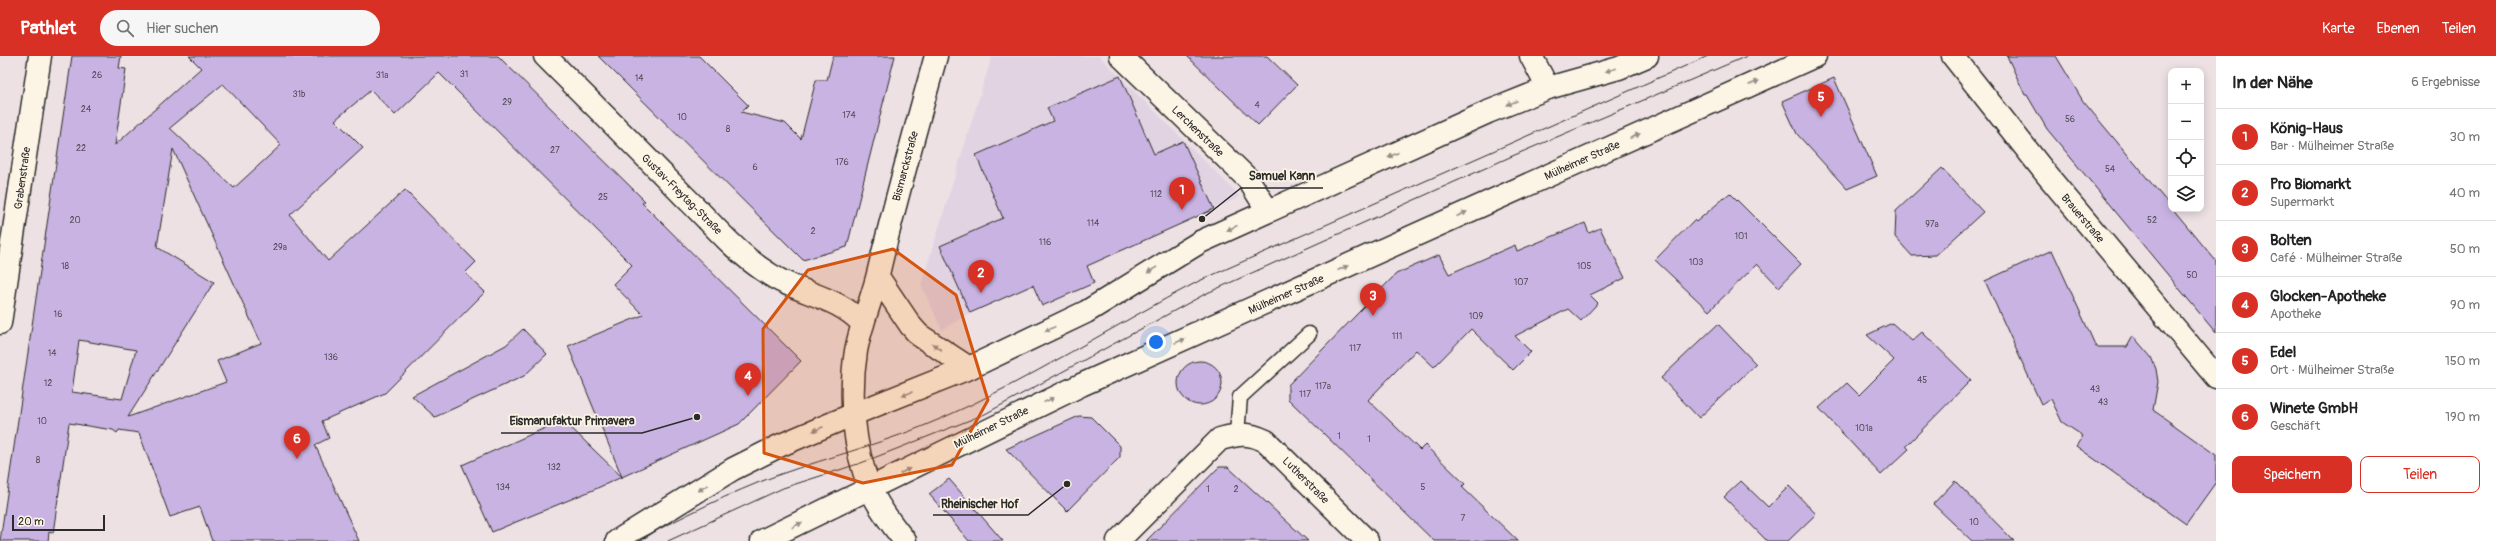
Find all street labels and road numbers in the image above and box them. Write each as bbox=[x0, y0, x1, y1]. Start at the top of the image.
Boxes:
street label: Lerchenstraße bbox=[1169, 103, 1227, 160]
street label: Bismarckstraße bbox=[890, 129, 921, 203]
street label: Mülheimer Straße bbox=[1542, 138, 1623, 183]
street label: Grabenstraße bbox=[12, 146, 33, 210]
street label: Gustav-Freytag-Straße bbox=[639, 151, 725, 238]
street label: Brauerstraße bbox=[2058, 191, 2107, 246]
street label: Mülheimer Straße bbox=[1246, 272, 1327, 317]
street label: Mülheimer Straße bbox=[952, 404, 1031, 451]
street label: Lutherstraße bbox=[1280, 454, 1332, 507]

